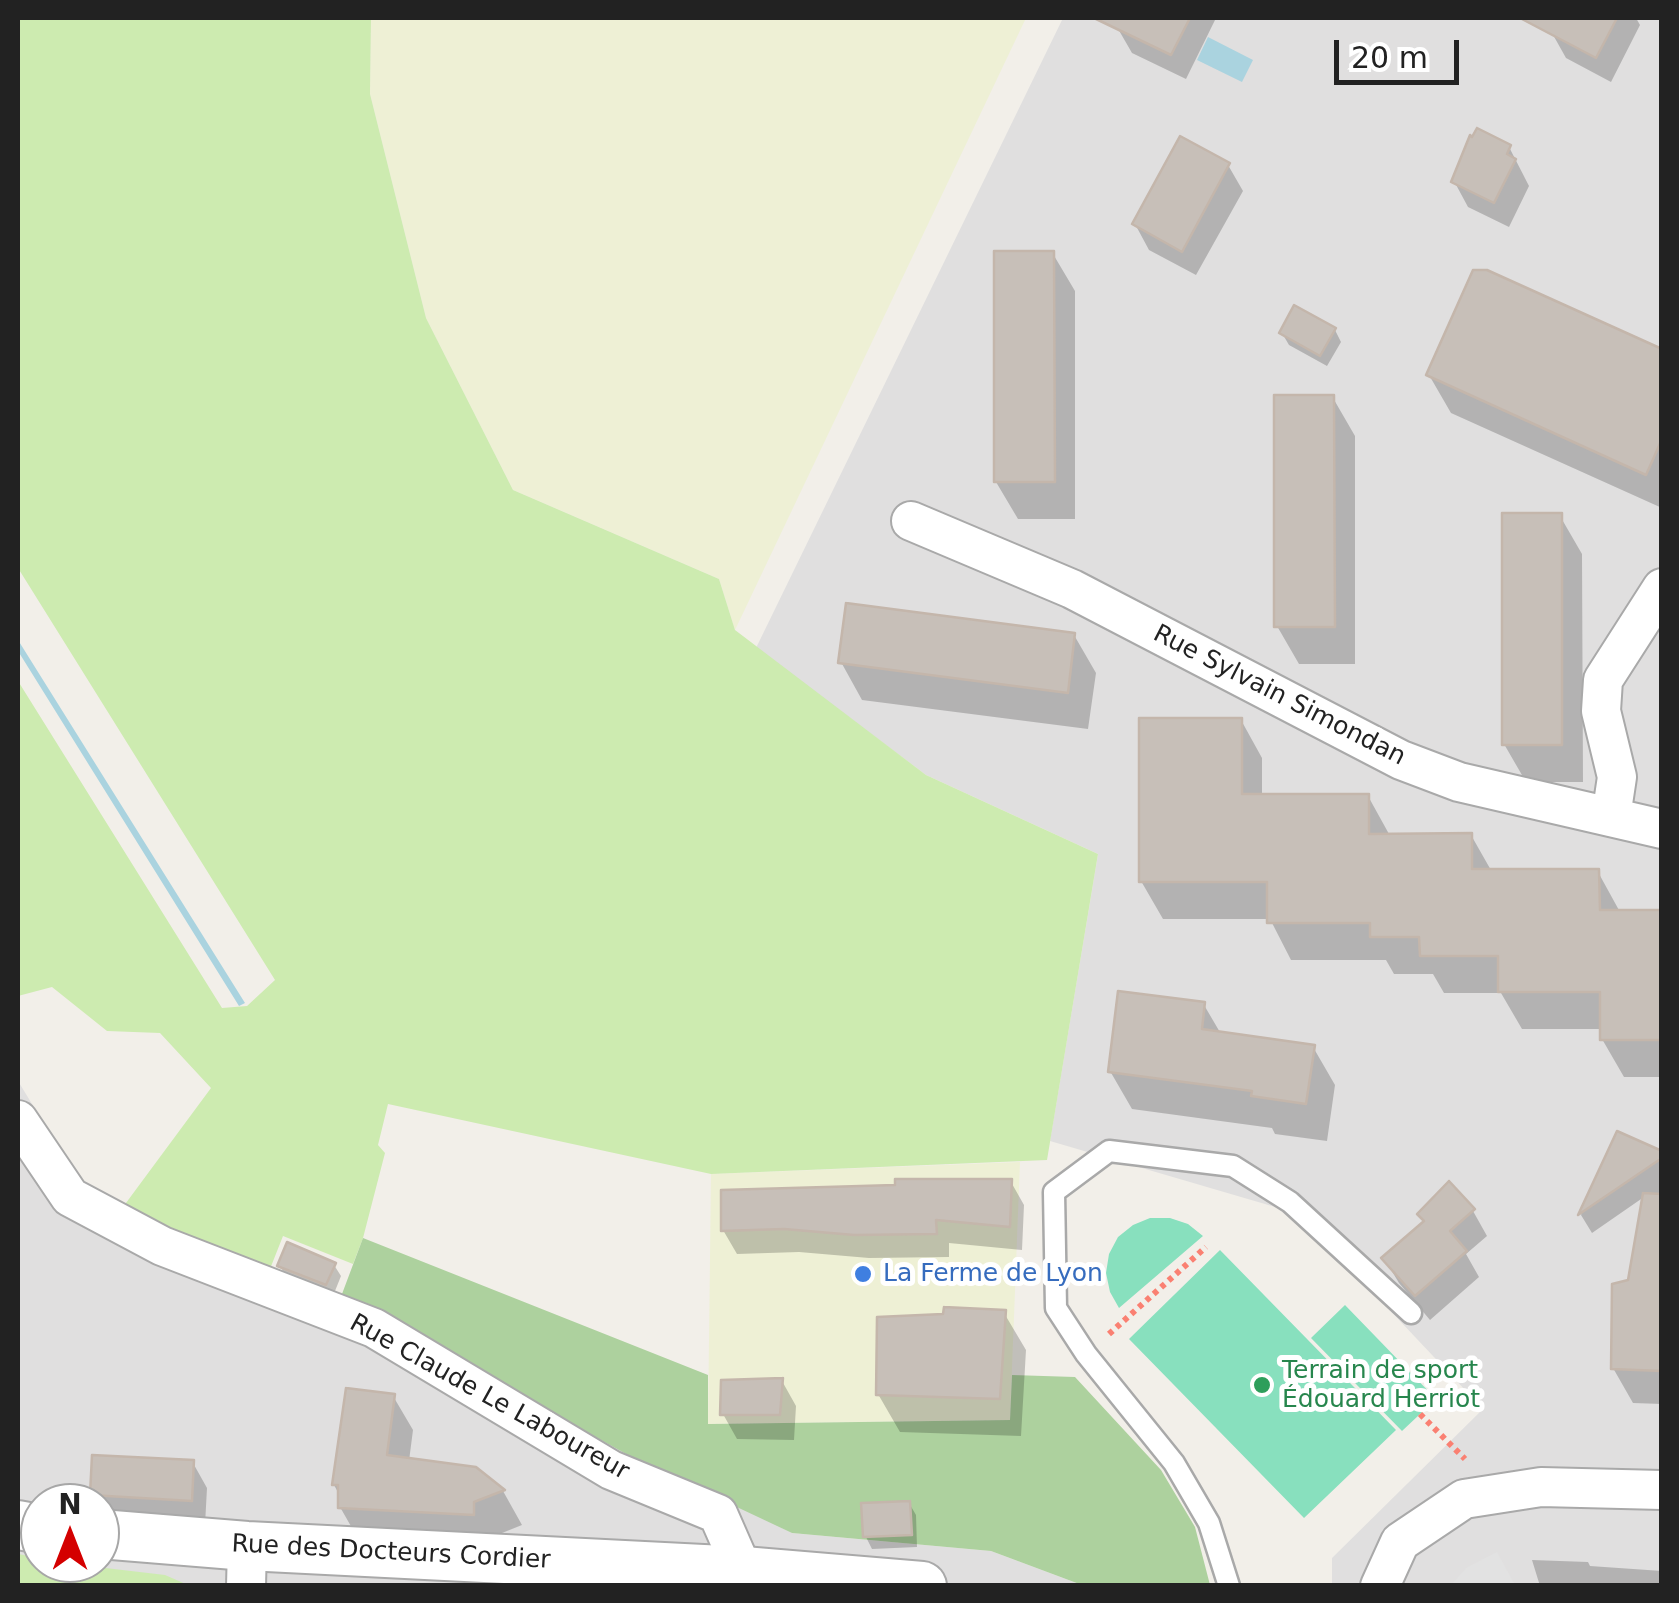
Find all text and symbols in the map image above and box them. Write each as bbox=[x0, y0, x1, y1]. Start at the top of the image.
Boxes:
scale bar bbox=[1339, 20, 1464, 82]
text: 20 m bbox=[1351, 40, 1428, 75]
street label: Rue Sylvain Simondan bbox=[1148, 619, 1410, 773]
place label: La Ferme de Lyon bbox=[883, 1259, 1103, 1289]
marker: La Ferme de Lyon bbox=[852, 1263, 874, 1285]
street label: Rue Claude Le Laboureur bbox=[344, 1309, 634, 1487]
place label: Terrain de sport Édouard Herriot bbox=[1282, 1356, 1480, 1415]
marker: Terrain de sport Édouard Herriot bbox=[1251, 1374, 1273, 1396]
north arrow bbox=[20, 1483, 120, 1583]
text: N bbox=[58, 1488, 82, 1521]
street label: Rue des Docteurs Cordier bbox=[231, 1530, 551, 1576]

